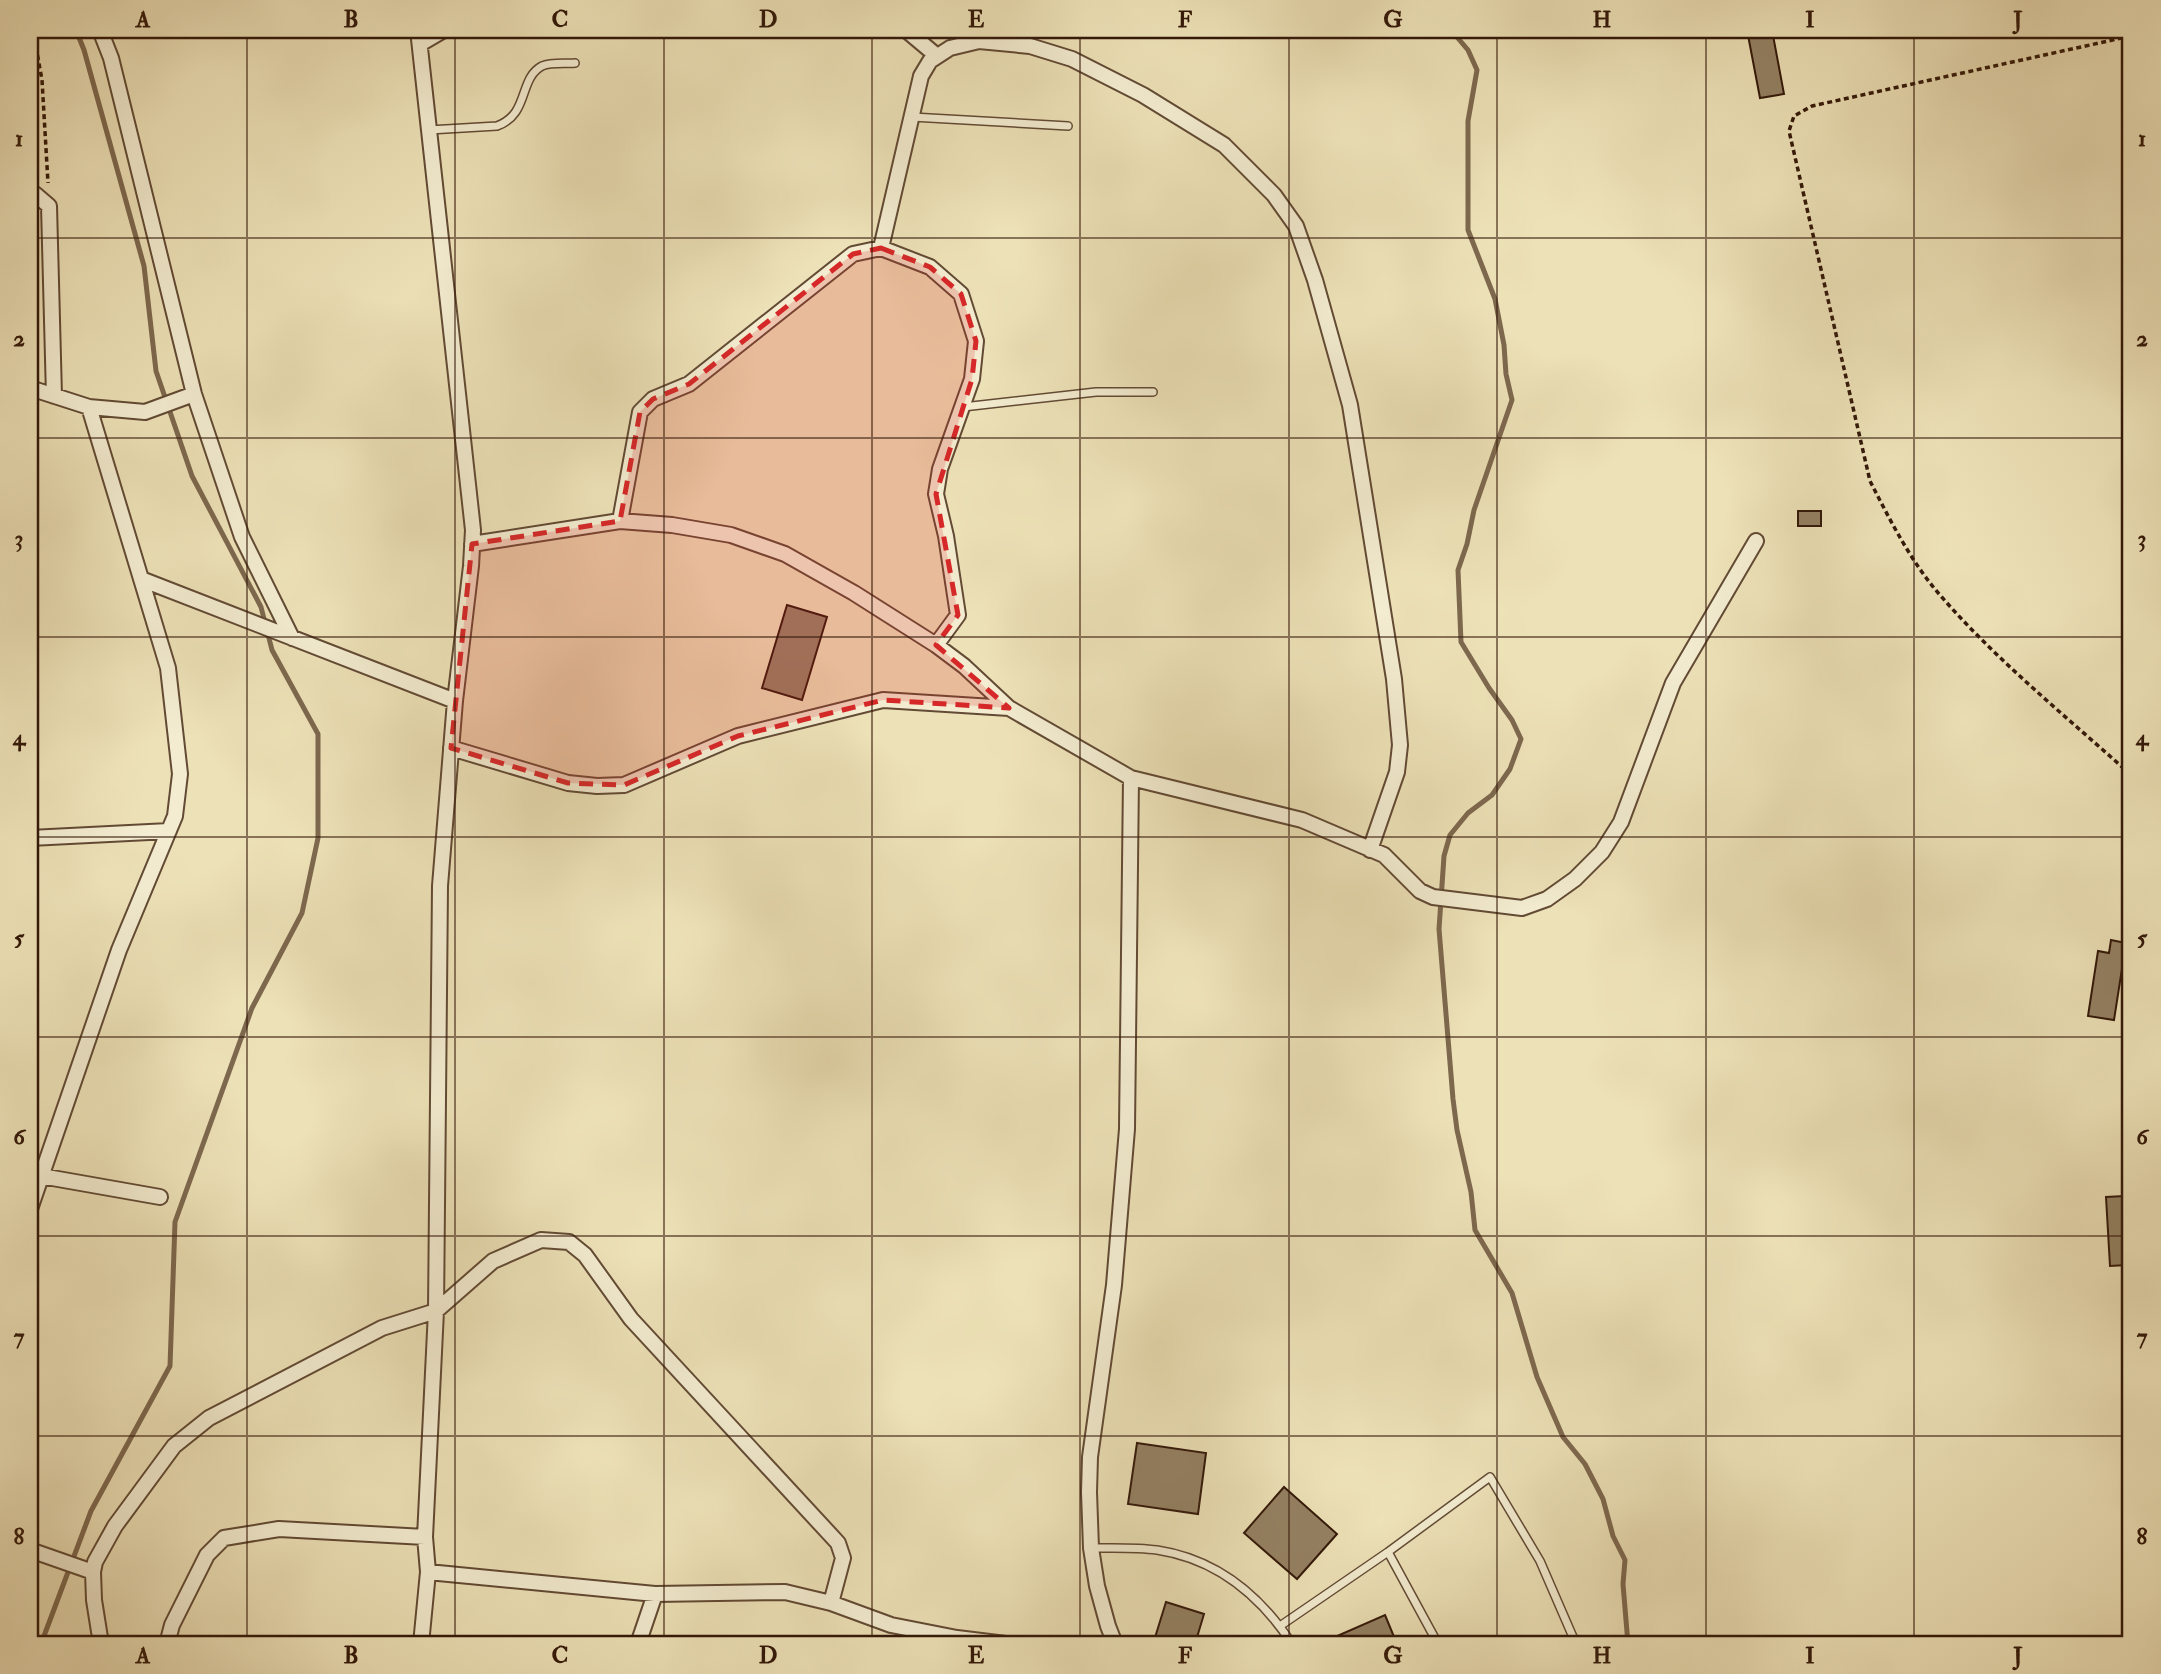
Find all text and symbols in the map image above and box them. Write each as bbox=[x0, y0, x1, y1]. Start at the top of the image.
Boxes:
text: A bbox=[135, 5, 151, 34]
text: B bbox=[343, 5, 359, 34]
text: C bbox=[552, 5, 568, 34]
text: D bbox=[759, 5, 777, 34]
text: E bbox=[968, 5, 985, 34]
text: F bbox=[1178, 5, 1193, 34]
text: G bbox=[1383, 5, 1403, 34]
text: H bbox=[1593, 5, 1612, 34]
text: I bbox=[1805, 5, 1815, 34]
text: J bbox=[2012, 5, 2023, 35]
text: 1 bbox=[15, 124, 23, 153]
text: 1 bbox=[2138, 124, 2146, 153]
text: 2 bbox=[13, 324, 25, 353]
text: 2 bbox=[2136, 324, 2148, 353]
text: 3 bbox=[15, 524, 23, 553]
text: 3 bbox=[2138, 524, 2146, 553]
text: 4 bbox=[12, 723, 27, 752]
text: 4 bbox=[2135, 723, 2150, 752]
text: 5 bbox=[14, 923, 25, 952]
text: 5 bbox=[2137, 923, 2148, 952]
text: 6 bbox=[13, 1122, 27, 1151]
text: 6 bbox=[2136, 1122, 2150, 1151]
text: 7 bbox=[14, 1322, 25, 1351]
text: 7 bbox=[2137, 1322, 2148, 1351]
text: 8 bbox=[14, 1522, 25, 1551]
text: 8 bbox=[2137, 1522, 2148, 1551]
text: A bbox=[135, 1641, 151, 1670]
text: B bbox=[343, 1641, 359, 1670]
text: C bbox=[552, 1641, 568, 1670]
text: D bbox=[759, 1641, 777, 1670]
text: E bbox=[968, 1641, 985, 1670]
text: F bbox=[1178, 1641, 1193, 1670]
text: G bbox=[1383, 1641, 1403, 1670]
text: H bbox=[1593, 1641, 1612, 1670]
text: I bbox=[1805, 1641, 1815, 1670]
text: J bbox=[2012, 1641, 2023, 1671]

